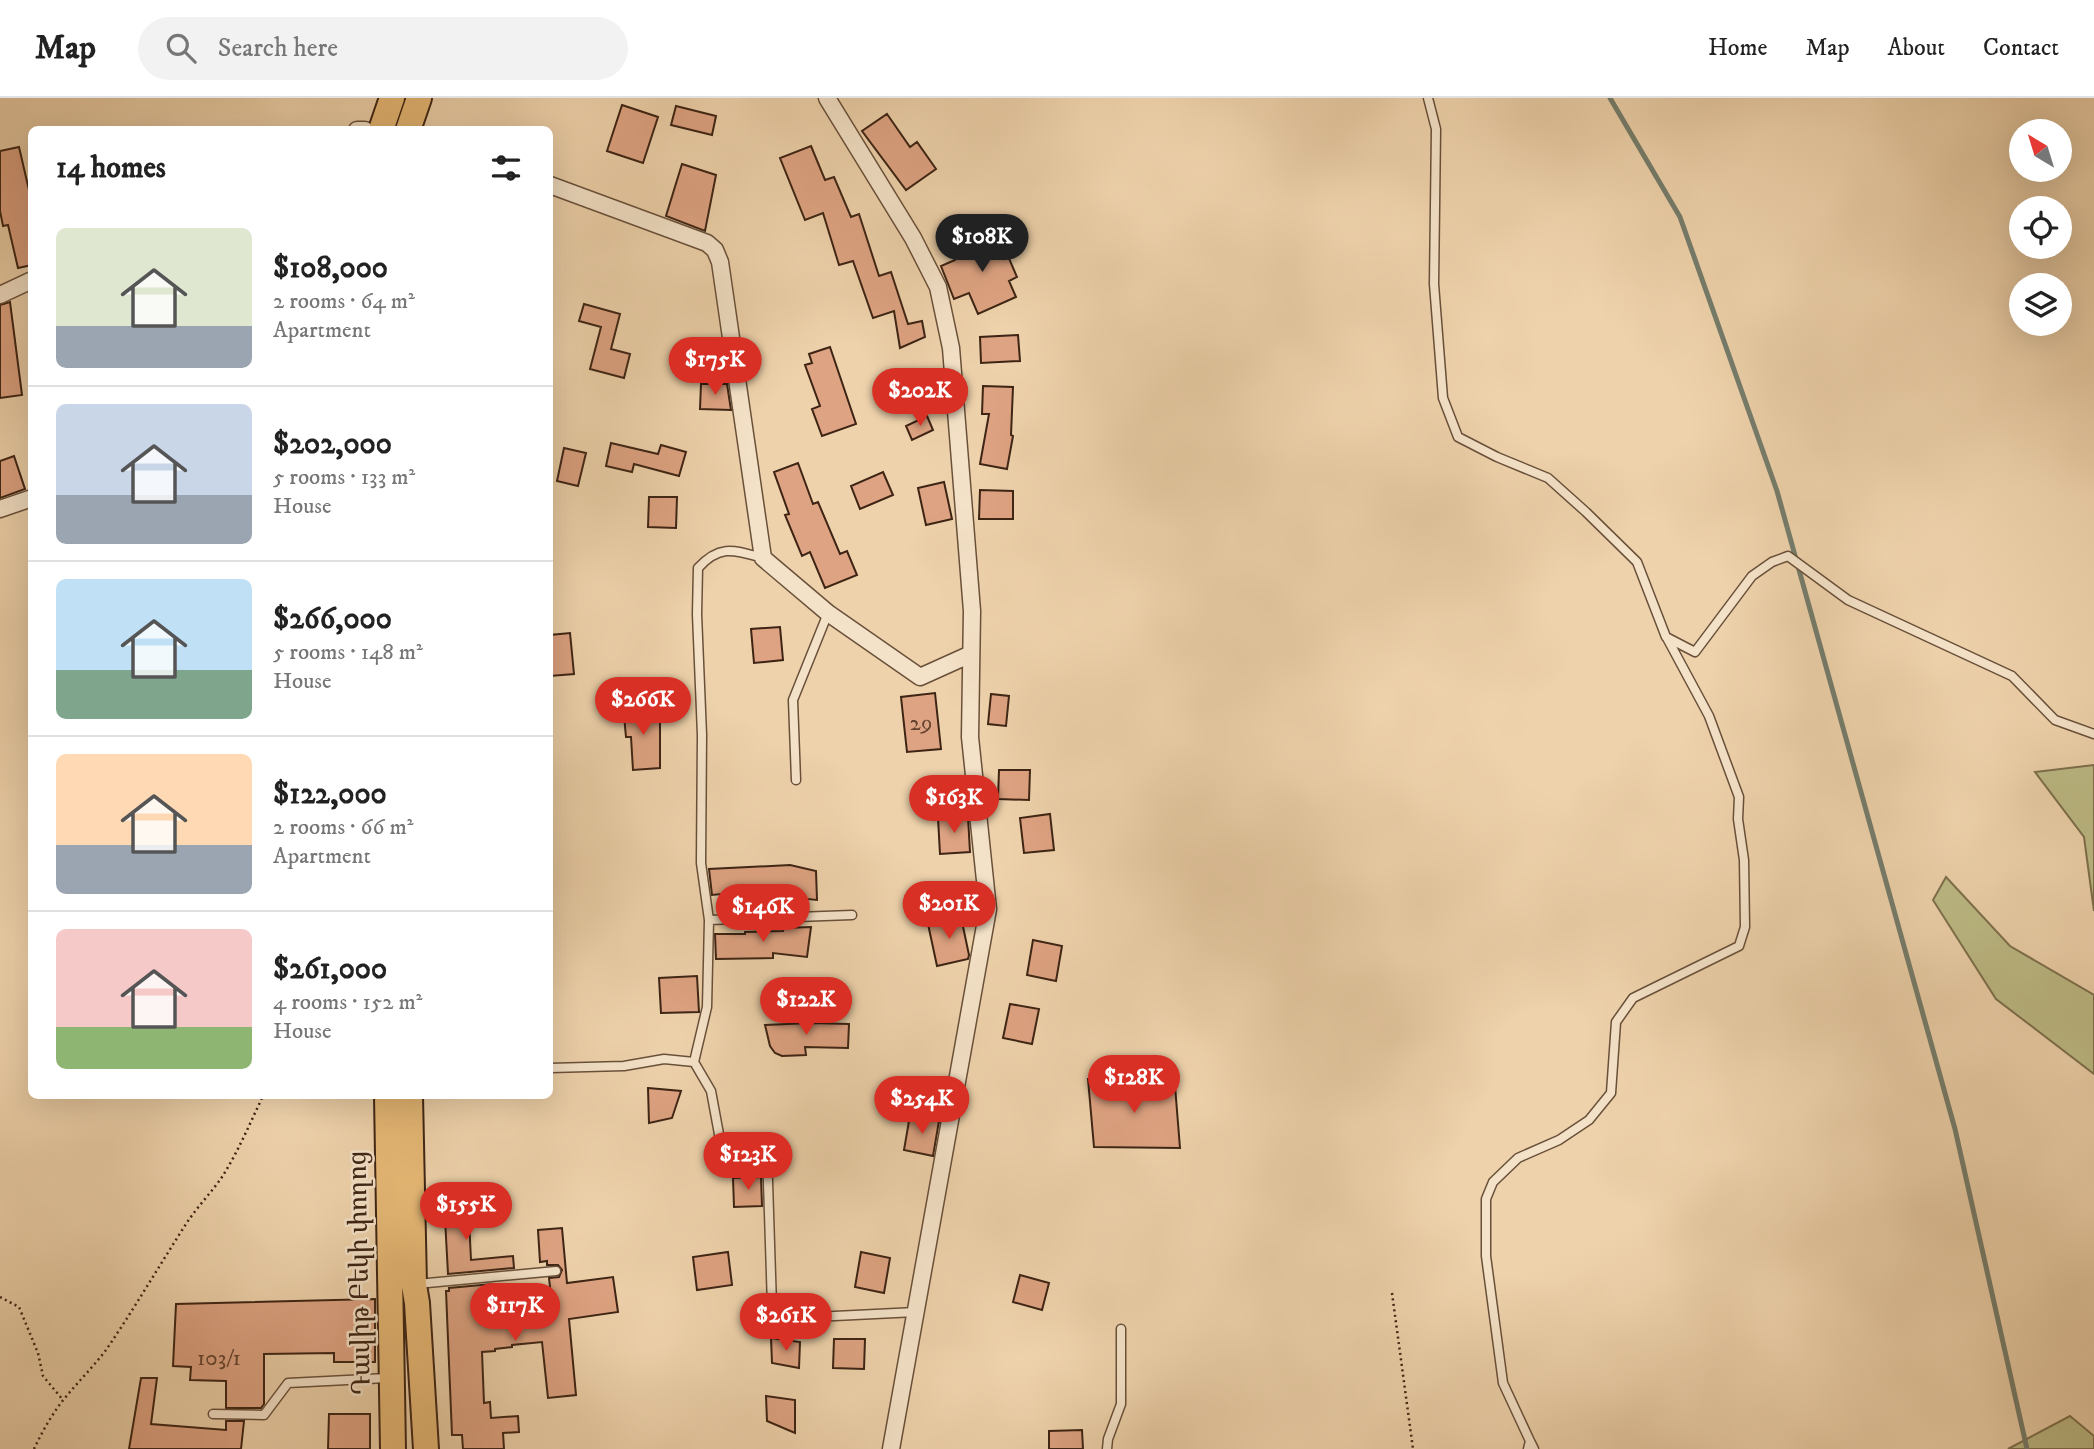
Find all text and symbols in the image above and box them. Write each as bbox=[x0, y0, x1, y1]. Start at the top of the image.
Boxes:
search box bbox=[138, 17, 628, 80]
text: Map bbox=[35, 28, 96, 69]
icon: search bbox=[162, 29, 200, 67]
text: Search here bbox=[218, 32, 338, 65]
text: Home bbox=[1708, 33, 1767, 63]
text: Map bbox=[1805, 33, 1850, 63]
text: About bbox=[1888, 33, 1945, 63]
text: Contact bbox=[1983, 33, 2059, 63]
north arrow bbox=[2009, 119, 2072, 182]
map controls bbox=[2009, 119, 2072, 336]
icon: filters bbox=[487, 149, 525, 187]
text: 14 homes bbox=[56, 150, 166, 187]
button: locate bbox=[2009, 196, 2072, 259]
pin: $108K bbox=[933, 214, 1031, 274]
text: $108K bbox=[952, 222, 1012, 251]
text: $108,000 bbox=[273, 250, 388, 287]
icon: home bbox=[112, 256, 196, 340]
button: layers bbox=[2009, 273, 2072, 336]
text: 2 rooms · 64 m² bbox=[273, 287, 415, 316]
text: Apartment bbox=[273, 316, 371, 345]
pin: $175K bbox=[666, 338, 764, 397]
text: $175K bbox=[685, 345, 745, 374]
pin: $202K bbox=[871, 368, 969, 428]
text: $202K bbox=[888, 376, 952, 405]
text: $202,000 bbox=[273, 426, 392, 463]
icon: home bbox=[112, 432, 196, 516]
text: 5 rooms · 133 m² bbox=[273, 463, 415, 492]
text: House bbox=[273, 492, 331, 521]
text: $266,000 bbox=[273, 601, 392, 638]
icon: home bbox=[112, 607, 196, 691]
text: 5 rooms · 148 m² bbox=[273, 638, 423, 667]
text: House bbox=[273, 667, 331, 696]
pin: $266K bbox=[594, 678, 692, 737]
text: $266K bbox=[611, 685, 675, 714]
house number: 29 bbox=[910, 709, 932, 738]
text: $122,000 bbox=[273, 776, 387, 813]
pin: $163K bbox=[905, 776, 1003, 835]
icon: home bbox=[112, 782, 196, 866]
text: $163K bbox=[925, 783, 983, 812]
text: 2 rooms · 66 m² bbox=[273, 813, 413, 842]
text: Apartment bbox=[273, 842, 371, 871]
pin: $201K bbox=[900, 882, 998, 941]
pin: $146K bbox=[714, 884, 812, 944]
text: $201K bbox=[919, 889, 979, 918]
text: $146K bbox=[732, 892, 794, 921]
text: $261,000 bbox=[273, 951, 387, 988]
icon: home bbox=[112, 957, 196, 1041]
pin: $122K bbox=[757, 978, 855, 1037]
text: $122K bbox=[776, 985, 836, 1014]
text: 4 rooms · 152 m² bbox=[273, 988, 422, 1017]
text: House bbox=[273, 1017, 331, 1046]
pin: $128K bbox=[1085, 1056, 1183, 1115]
text: $128K bbox=[1104, 1063, 1164, 1092]
pin: $254K bbox=[873, 1076, 971, 1136]
text: $254K bbox=[890, 1084, 954, 1113]
pin: $123K bbox=[699, 1132, 797, 1192]
text: $123K bbox=[719, 1140, 777, 1169]
street label: Դավիթ Բեկի փողոց bbox=[341, 1151, 379, 1395]
pin: $155K bbox=[417, 1182, 515, 1242]
text: $155K bbox=[436, 1190, 496, 1219]
pin: $117K bbox=[466, 1284, 564, 1343]
text: $117K bbox=[486, 1291, 544, 1320]
pin: $261K bbox=[737, 1294, 835, 1353]
text: $261K bbox=[756, 1301, 816, 1330]
house number: 103/1 bbox=[197, 1344, 241, 1373]

